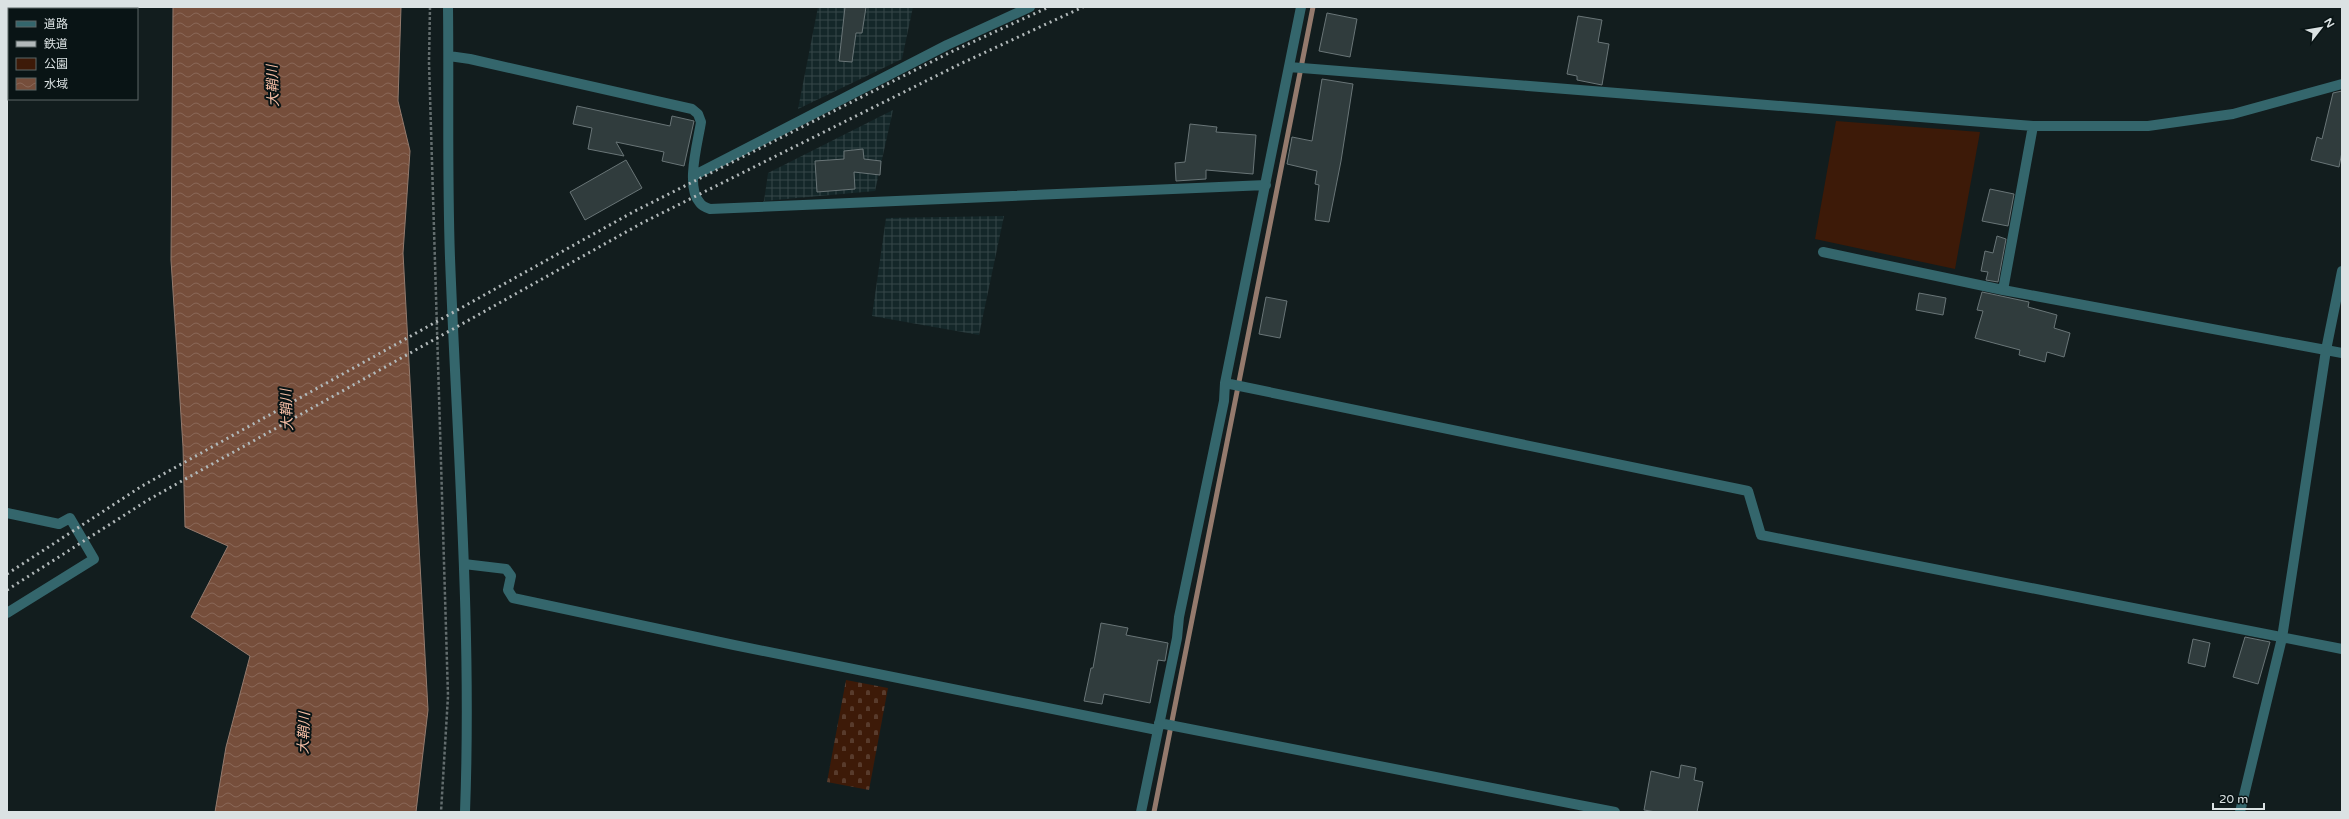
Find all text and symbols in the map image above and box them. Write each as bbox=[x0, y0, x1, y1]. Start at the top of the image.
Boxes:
legend bbox=[8, 8, 138, 100]
north arrow bbox=[2301, 8, 2341, 48]
text: N bbox=[2321, 16, 2337, 30]
text: 道路 bbox=[44, 17, 68, 31]
text: 鉄道 bbox=[44, 37, 68, 51]
text: 公園 bbox=[44, 57, 68, 71]
water label: 大鞘川 bbox=[264, 63, 282, 107]
text: 水域 bbox=[44, 77, 68, 91]
water label: 大鞘川 bbox=[277, 387, 297, 431]
water label: 大鞘川 bbox=[295, 710, 313, 754]
scale bar bbox=[2213, 785, 2264, 811]
text: 20 m bbox=[2219, 792, 2248, 806]

